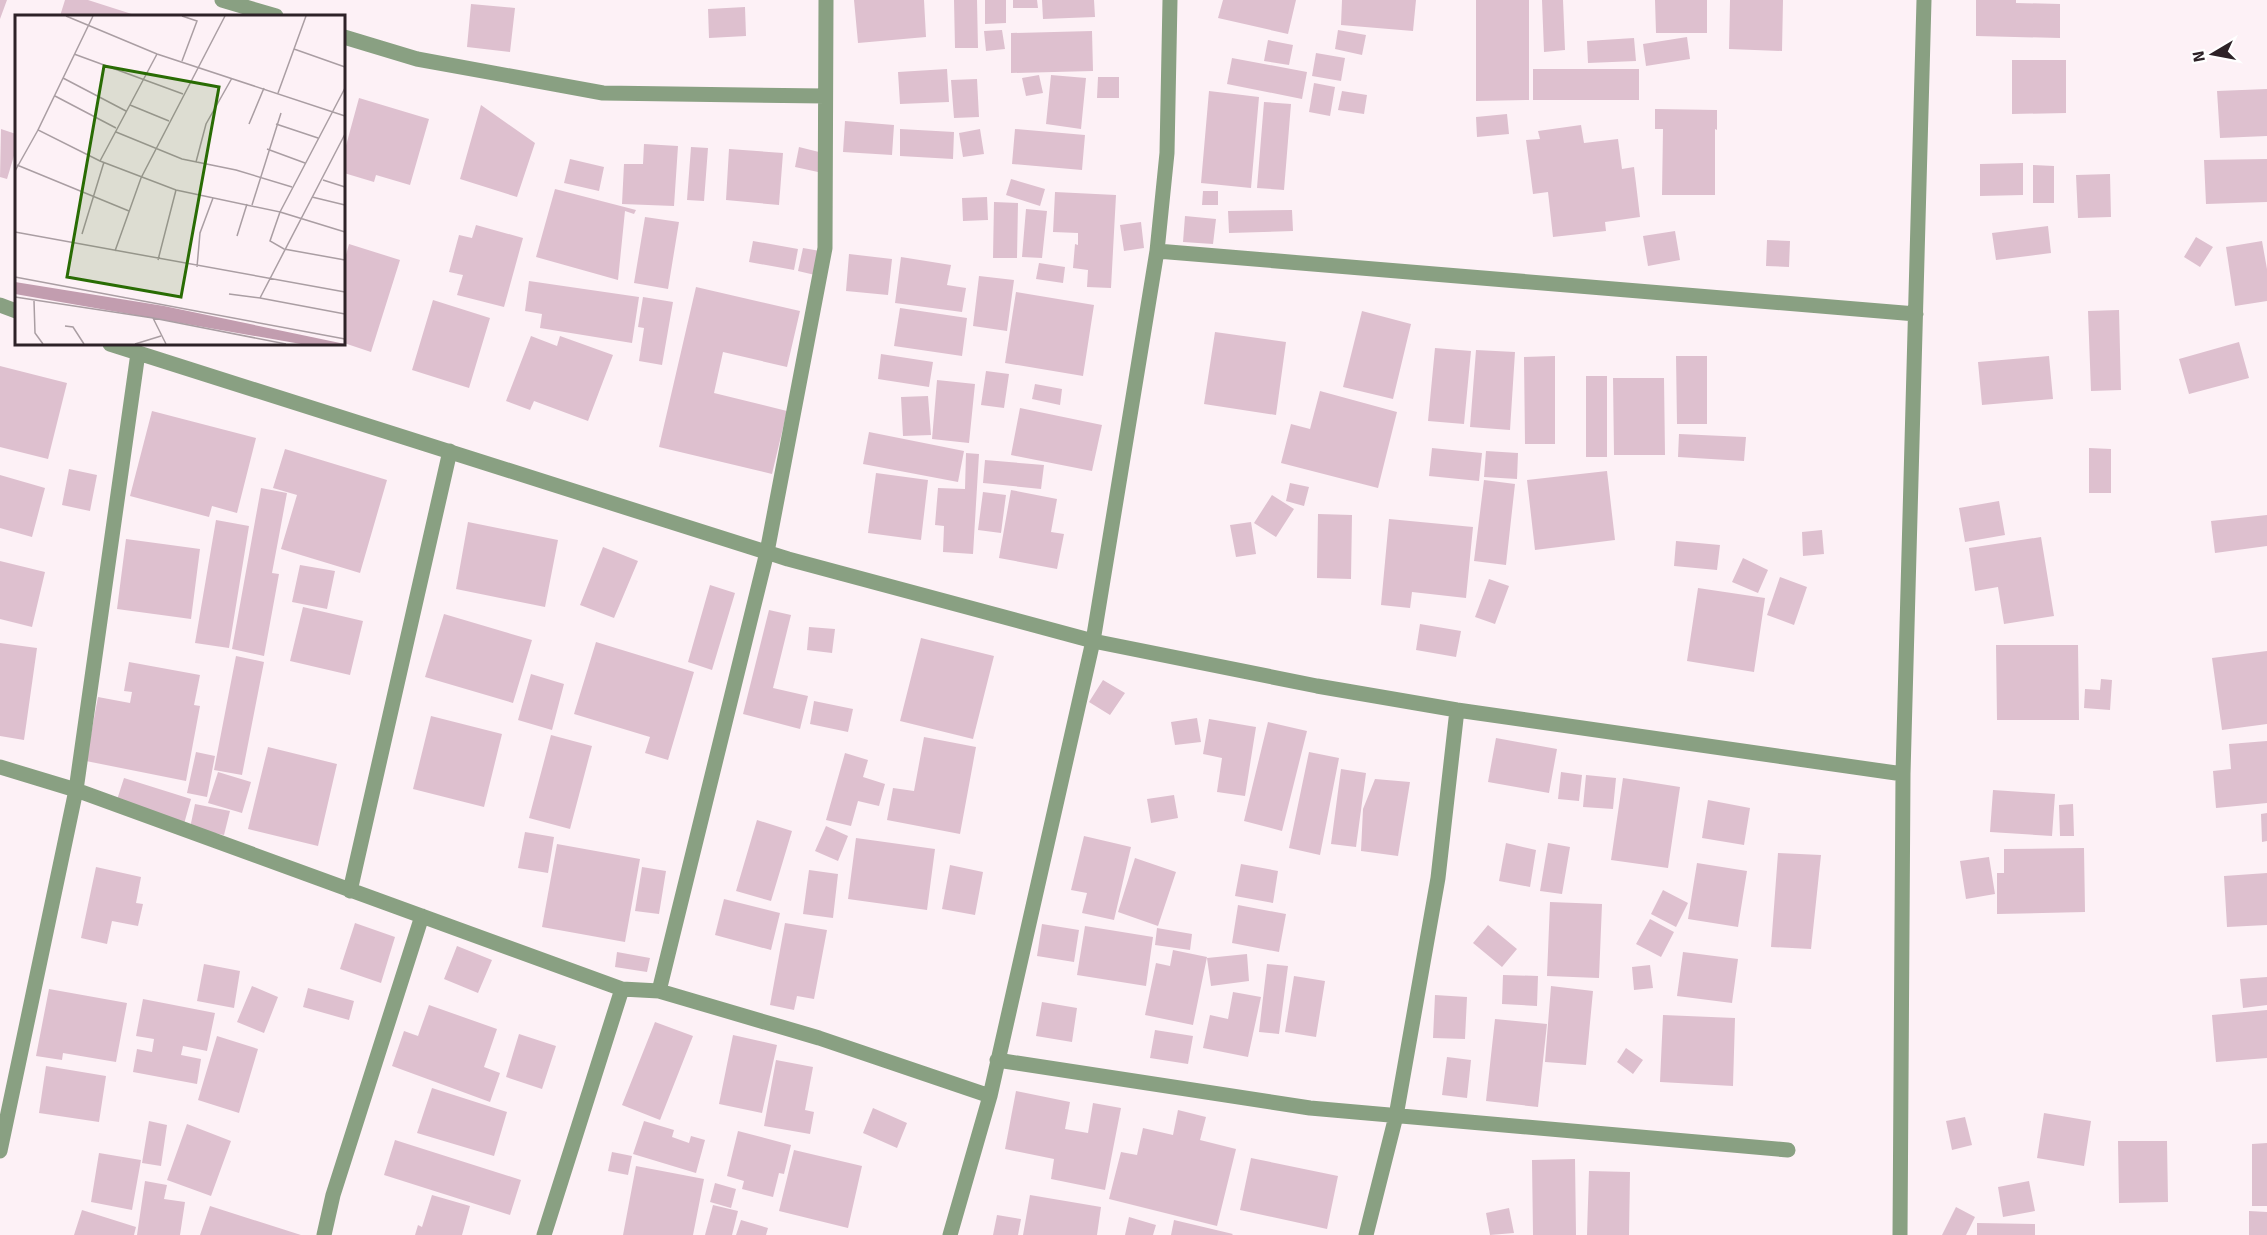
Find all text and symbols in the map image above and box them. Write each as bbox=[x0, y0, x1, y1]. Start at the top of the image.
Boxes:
inset map bbox=[15, 15, 345, 345]
north arrow bbox=[2183, 24, 2243, 84]
text: N bbox=[2188, 49, 2210, 64]

